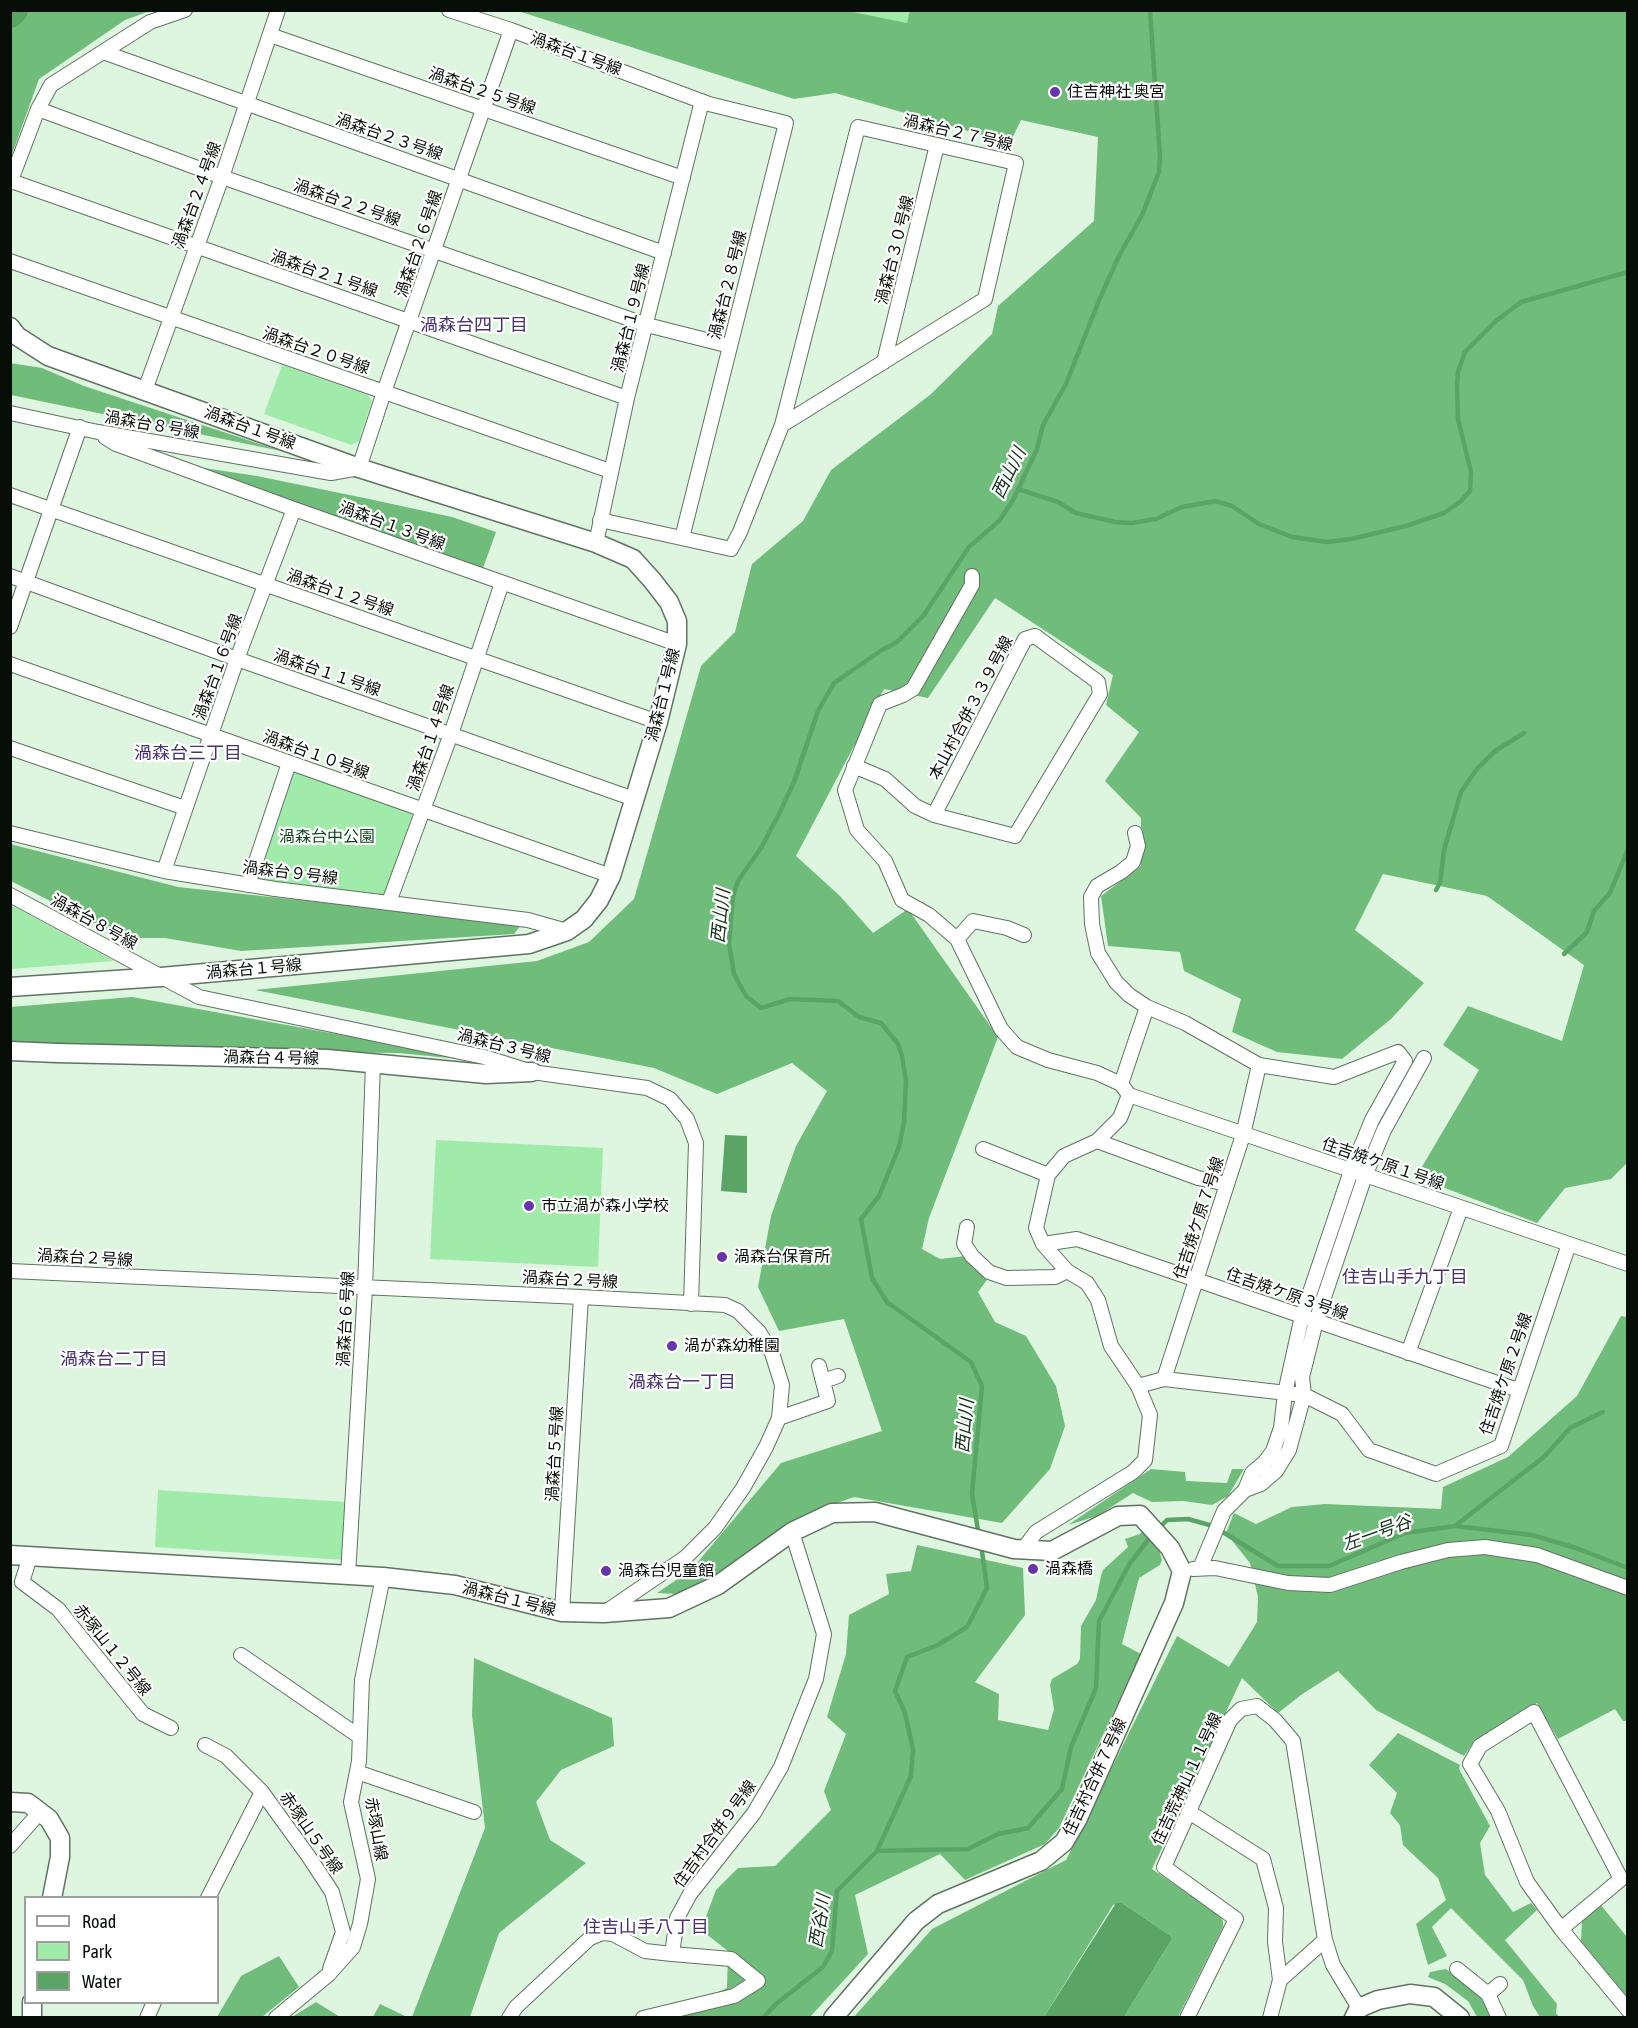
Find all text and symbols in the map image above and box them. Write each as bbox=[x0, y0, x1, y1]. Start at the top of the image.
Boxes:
street label: 渦森台１号線 bbox=[528, 29, 624, 79]
street label: 渦森台２５号線 bbox=[426, 64, 538, 118]
place label: 住吉神社 奥宮 bbox=[1067, 82, 1165, 102]
marker: 住吉神社 奥宮 bbox=[1048, 85, 1062, 99]
street label: 渦森台２３号線 bbox=[333, 110, 445, 164]
street label: 渦森台２７号線 bbox=[901, 111, 1015, 155]
street label: 渦森台２４号線 bbox=[169, 139, 225, 251]
street label: 渦森台２２号線 bbox=[291, 176, 403, 230]
street label: 渦森台２６号線 bbox=[392, 188, 446, 300]
street label: 渦森台３０号線 bbox=[872, 193, 918, 307]
street label: 渦森台２８号線 bbox=[705, 228, 751, 342]
street label: 渦森台２１号線 bbox=[268, 247, 380, 301]
street label: 渦森台１９号線 bbox=[608, 261, 654, 375]
district label: 渦森台四丁目 bbox=[420, 314, 528, 336]
street label: 渦森台２０号線 bbox=[260, 324, 372, 378]
street label: 渦森台１号線 bbox=[202, 403, 298, 453]
street label: 渦森台８号線 bbox=[103, 407, 201, 443]
water label: 西山川 bbox=[987, 444, 1031, 502]
street label: 渦森台１３号線 bbox=[336, 498, 448, 554]
street label: 渦森台１２号線 bbox=[284, 566, 396, 620]
street label: 渦森台１６号線 bbox=[190, 611, 246, 723]
street label: 本山村合併３３９号線 bbox=[925, 633, 1017, 783]
street label: 渦森台１１号線 bbox=[271, 646, 383, 700]
street label: 渦森台１号線 bbox=[642, 646, 684, 744]
street label: 渦森台１４号線 bbox=[404, 682, 458, 794]
street label: 渦森台１０号線 bbox=[260, 727, 372, 783]
district label: 渦森台三丁目 bbox=[134, 742, 242, 764]
park label: 渦森台中公園 bbox=[279, 827, 375, 847]
street label: 渦森台９号線 bbox=[241, 858, 339, 888]
water label: 西山川 bbox=[707, 888, 735, 944]
street label: 渦森台８号線 bbox=[47, 890, 141, 954]
street label: 渦森台１号線 bbox=[205, 955, 303, 983]
street label: 渦森台３号線 bbox=[455, 1025, 553, 1067]
street label: 渦森台４号線 bbox=[223, 1048, 319, 1068]
street label: 住吉焼ケ原１号線 bbox=[1319, 1134, 1447, 1194]
street label: 住吉焼ケ原７号線 bbox=[1170, 1154, 1228, 1282]
place label: 市立渦が森小学校 bbox=[541, 1196, 669, 1216]
marker: 市立渦が森小学校 bbox=[522, 1199, 536, 1213]
street label: 渦森台２号線 bbox=[37, 1246, 133, 1270]
place label: 渦森台保育所 bbox=[734, 1247, 830, 1267]
marker: 渦森台保育所 bbox=[715, 1250, 729, 1264]
street label: 住吉焼ケ原３号線 bbox=[1223, 1264, 1351, 1324]
district label: 住吉山手九丁目 bbox=[1342, 1266, 1468, 1288]
street label: 渦森台２号線 bbox=[522, 1268, 618, 1292]
street label: 渦森台６号線 bbox=[334, 1271, 358, 1367]
street label: 住吉焼ケ原２号線 bbox=[1476, 1310, 1536, 1438]
place label: 渦が森幼稚園 bbox=[684, 1336, 780, 1356]
marker: 渦が森幼稚園 bbox=[665, 1339, 679, 1353]
district label: 渦森台二丁目 bbox=[60, 1348, 168, 1370]
district label: 渦森台一丁目 bbox=[628, 1371, 736, 1393]
water label: 西山川 bbox=[952, 1398, 978, 1454]
street label: 渦森台５号線 bbox=[543, 1406, 567, 1502]
water label: 左一号谷 bbox=[1339, 1511, 1415, 1555]
place label: 渦森橋 bbox=[1045, 1559, 1093, 1579]
place label: 渦森台児童館 bbox=[618, 1561, 714, 1581]
marker: 渦森橋 bbox=[1026, 1562, 1040, 1576]
marker: 渦森台児童館 bbox=[599, 1564, 613, 1578]
street label: 渦森台１号線 bbox=[460, 1578, 558, 1620]
street label: 赤塚山１２号線 bbox=[69, 1600, 155, 1700]
street label: 住吉荒神山１１号線 bbox=[1148, 1710, 1226, 1848]
street label: 住吉村合併７号線 bbox=[1059, 1715, 1131, 1839]
street label: 住吉村合併９号線 bbox=[670, 1777, 760, 1891]
street label: 赤塚山５号線 bbox=[276, 1788, 346, 1878]
street label: 赤塚山線 bbox=[361, 1796, 391, 1862]
water label: 西谷川 bbox=[805, 1893, 835, 1949]
legend bbox=[24, 1896, 219, 2004]
text: Road bbox=[82, 1911, 116, 1932]
district label: 住吉山手八丁目 bbox=[583, 1916, 709, 1938]
text: Park bbox=[82, 1941, 112, 1962]
text: Water bbox=[82, 1971, 121, 1992]

